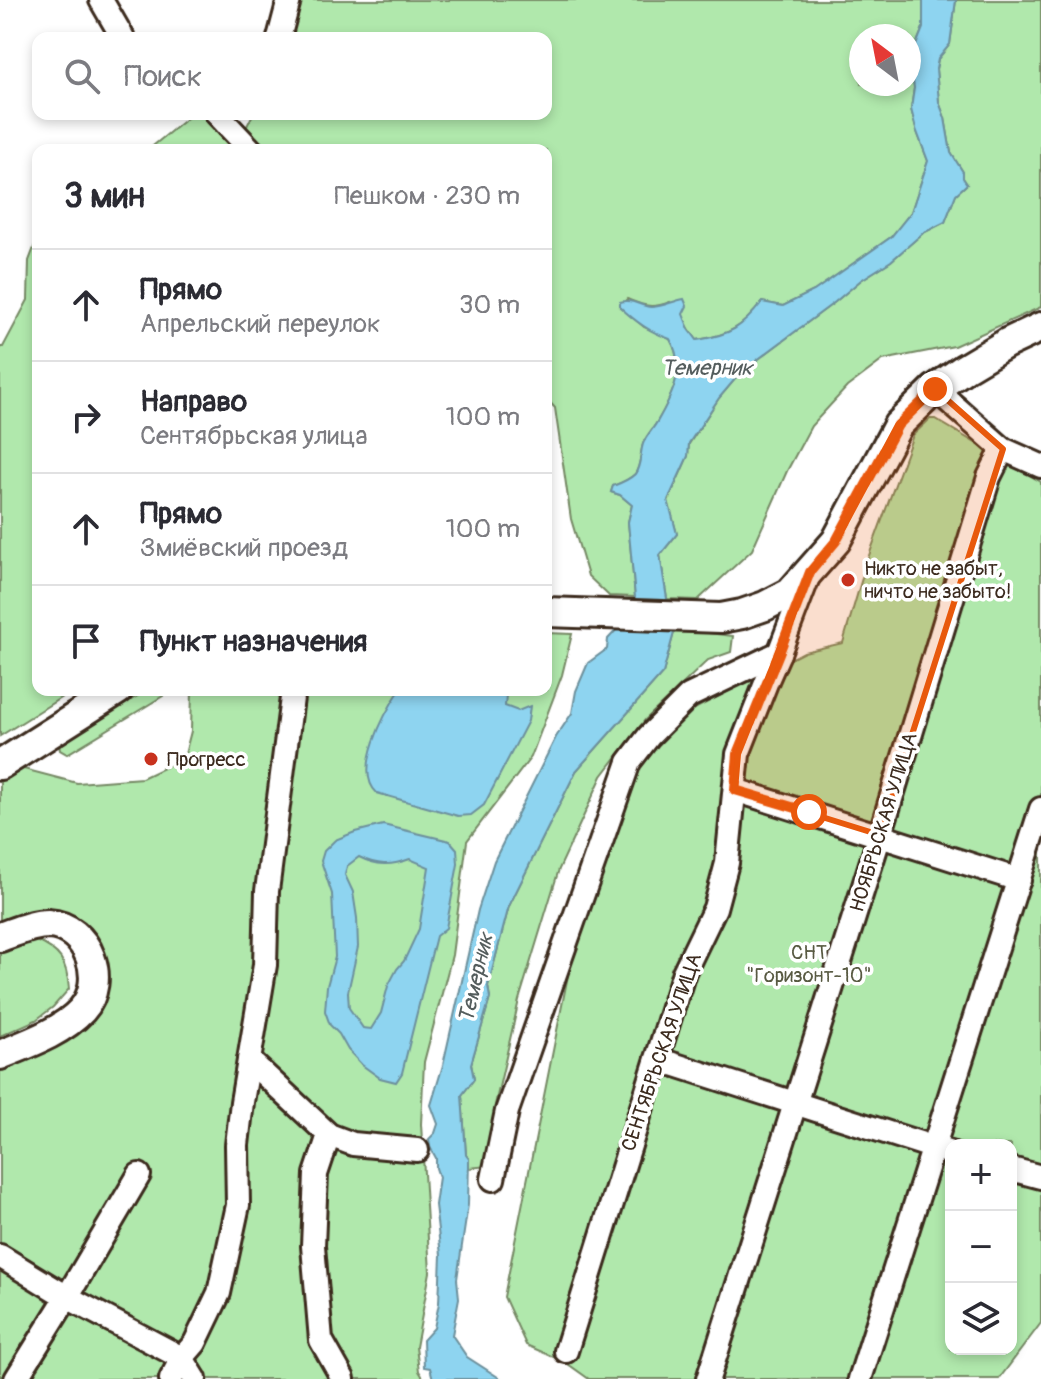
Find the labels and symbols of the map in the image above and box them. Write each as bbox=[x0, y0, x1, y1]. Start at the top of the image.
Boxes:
north arrow bbox=[849, 24, 921, 96]
water label: Темерник bbox=[662, 354, 755, 382]
route end bbox=[917, 371, 953, 407]
place label: Никто не забыт, ничто не забыто! bbox=[864, 556, 1011, 604]
marker: Никто не забыт, ничто не забыто! bbox=[839, 571, 857, 589]
street label: НОЯБРЬСКАЯ УЛИЦА bbox=[844, 729, 923, 915]
place label: Прогресс bbox=[167, 747, 246, 772]
marker: Прогресс bbox=[142, 750, 160, 768]
route start bbox=[791, 794, 827, 830]
water label: Темерник bbox=[452, 928, 500, 1026]
park label: СНТ "Горизонт-10" bbox=[746, 940, 872, 988]
street label: СЕНТЯБРЬСКАЯ УЛИЦА bbox=[616, 950, 707, 1155]

